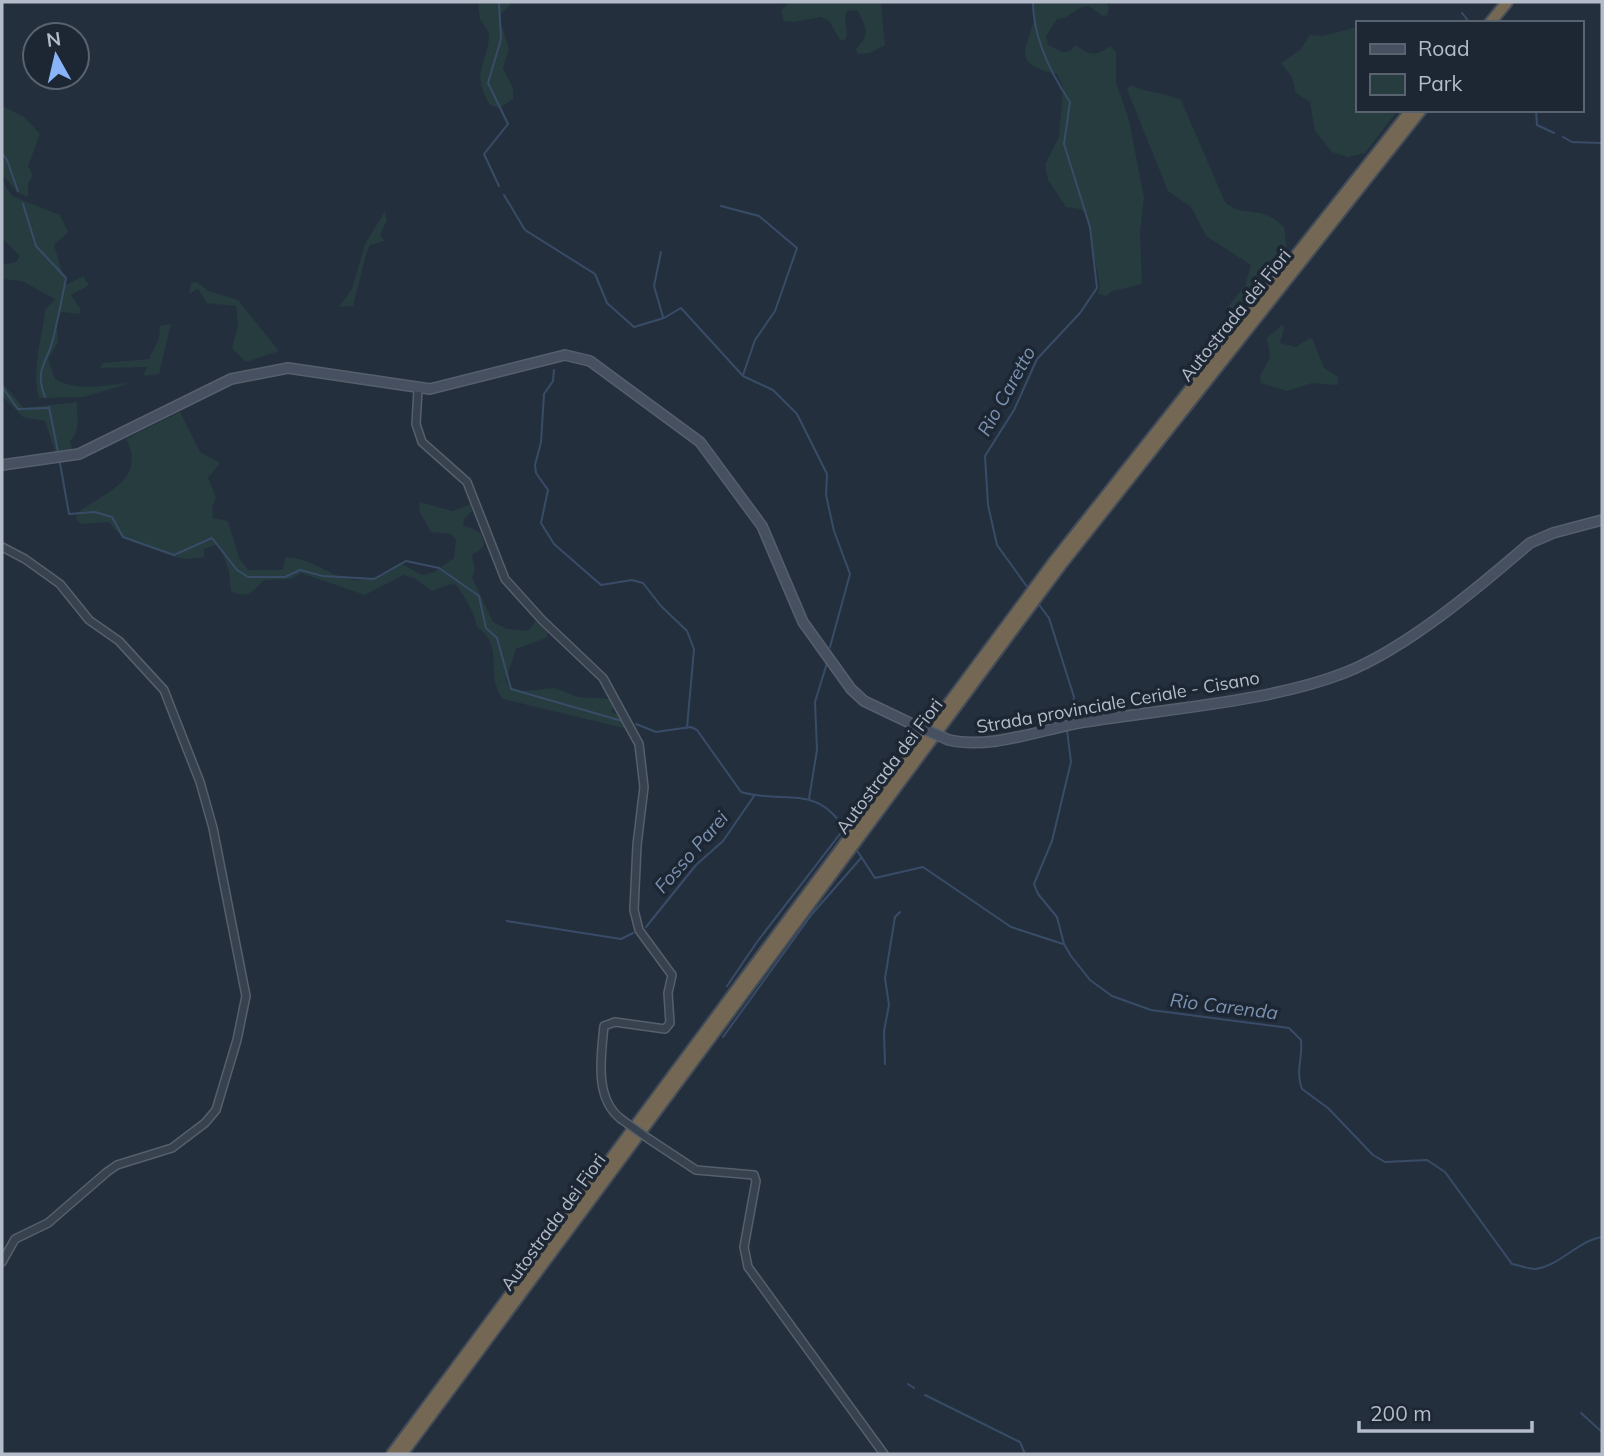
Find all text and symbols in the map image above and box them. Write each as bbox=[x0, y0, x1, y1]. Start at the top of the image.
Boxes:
north arrow bbox=[21, 21, 91, 91]
legend bbox=[1356, 21, 1583, 112]
text: N bbox=[45, 26, 62, 52]
text: Road bbox=[1418, 35, 1469, 61]
text: Park bbox=[1418, 70, 1462, 96]
street label: Autostrada dei Fiori bbox=[1175, 244, 1295, 386]
water label: Rio Caretto bbox=[972, 342, 1040, 440]
street label: Strada provinciale Ceriale - Cisano bbox=[975, 666, 1261, 738]
street label: Autostrada dei Fiori bbox=[831, 694, 947, 838]
water label: Fosso Parei bbox=[649, 806, 733, 898]
water label: Rio Carenda bbox=[1169, 987, 1279, 1025]
street label: Autostrada dei Fiori bbox=[496, 1149, 610, 1295]
scale bar bbox=[1359, 1390, 1532, 1434]
text: 200 m bbox=[1370, 1400, 1432, 1426]

